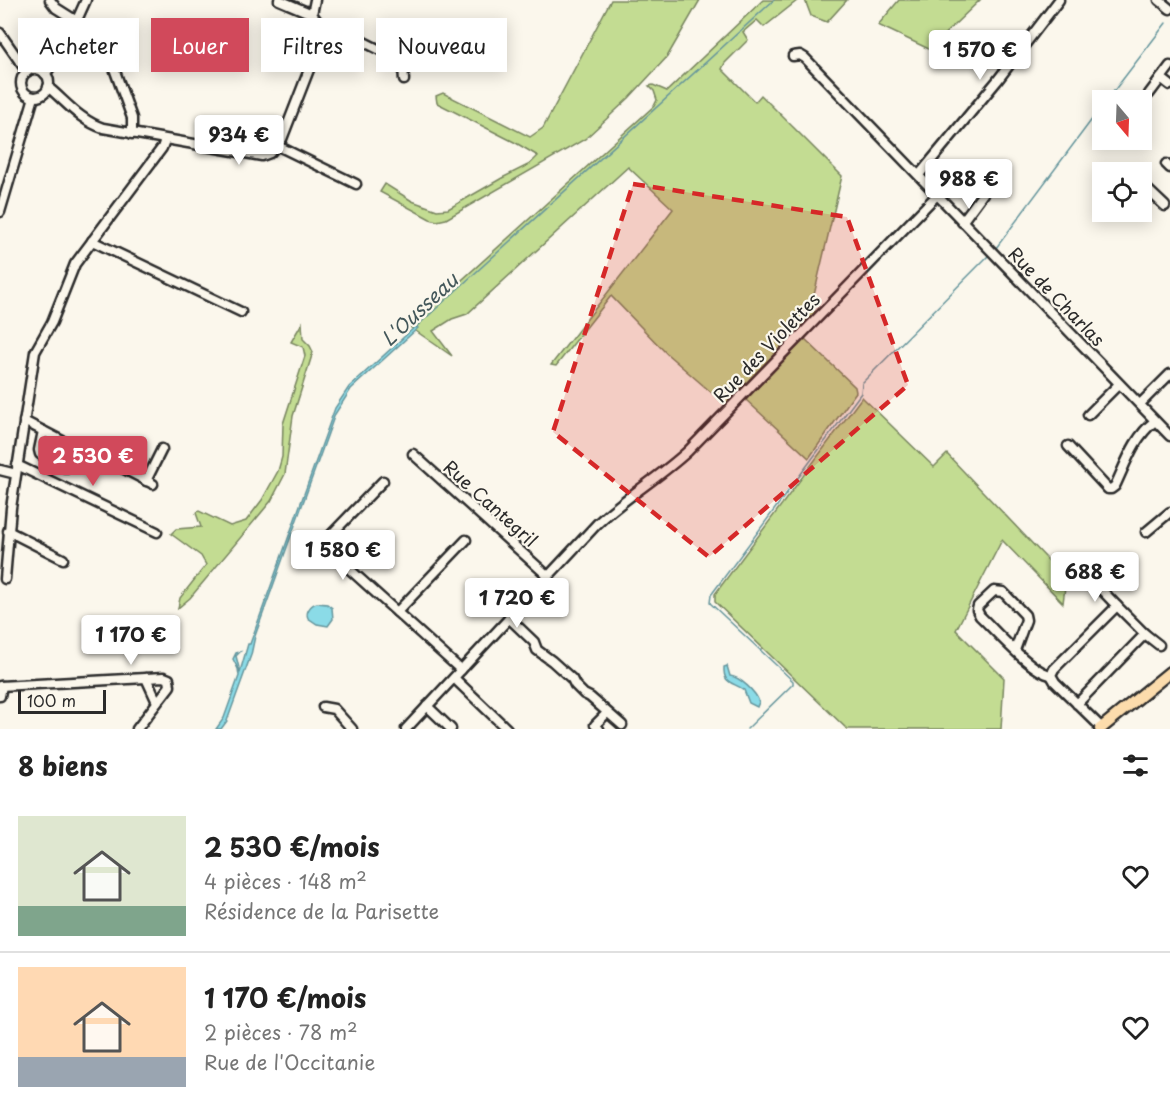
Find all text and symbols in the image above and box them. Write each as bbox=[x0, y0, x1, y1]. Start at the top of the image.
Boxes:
chip: Acheter bbox=[18, 18, 139, 72]
chip: Louer bbox=[151, 18, 249, 72]
chip: Filtres bbox=[261, 18, 364, 72]
chip: Nouveau bbox=[376, 18, 507, 72]
pin: 1 570 € bbox=[925, 30, 1035, 81]
text: 1 570 € bbox=[943, 34, 1017, 64]
north arrow bbox=[1092, 90, 1152, 150]
map controls bbox=[1092, 90, 1152, 222]
pin: 934 € bbox=[197, 115, 281, 166]
text: 934 € bbox=[209, 119, 269, 149]
pin: 988 € bbox=[927, 159, 1011, 210]
button: locate bbox=[1092, 162, 1152, 222]
text: 988 € bbox=[939, 163, 999, 193]
street label: Rue de Charlas bbox=[1003, 240, 1111, 352]
water label: L'Ousseau bbox=[374, 264, 466, 353]
street label: Rue des Violettes bbox=[707, 286, 825, 408]
pin: 2 530 € bbox=[38, 436, 148, 487]
text: 2 530 € bbox=[52, 440, 134, 470]
street label: Rue Cantegril bbox=[438, 453, 544, 553]
pin: 1 580 € bbox=[288, 530, 398, 581]
text: 1 580 € bbox=[305, 534, 381, 564]
pin: 688 € bbox=[1053, 552, 1137, 603]
text: 688 € bbox=[1065, 556, 1125, 586]
pin: 1 720 € bbox=[462, 578, 572, 629]
text: 1 720 € bbox=[479, 582, 555, 612]
pin: 1 170 € bbox=[76, 615, 186, 666]
text: 1 170 € bbox=[95, 619, 167, 649]
scale bar bbox=[18, 687, 106, 714]
text: 100 m bbox=[27, 688, 76, 712]
text: 8 biens bbox=[18, 746, 108, 785]
icon: filters bbox=[1119, 749, 1152, 782]
text: 2 530 €/mois bbox=[204, 827, 380, 866]
icon: home bbox=[66, 840, 138, 912]
icon: heart bbox=[1119, 860, 1152, 893]
text: 4 pièces · 148 m² bbox=[204, 866, 367, 896]
text: Résidence de la Parisette bbox=[204, 896, 439, 926]
text: 1 170 €/mois bbox=[204, 978, 367, 1017]
icon: home bbox=[66, 991, 138, 1063]
icon: heart bbox=[1119, 1011, 1152, 1044]
text: 2 pièces · 78 m² bbox=[204, 1017, 357, 1047]
text: Rue de l'Occitanie bbox=[204, 1047, 375, 1077]

